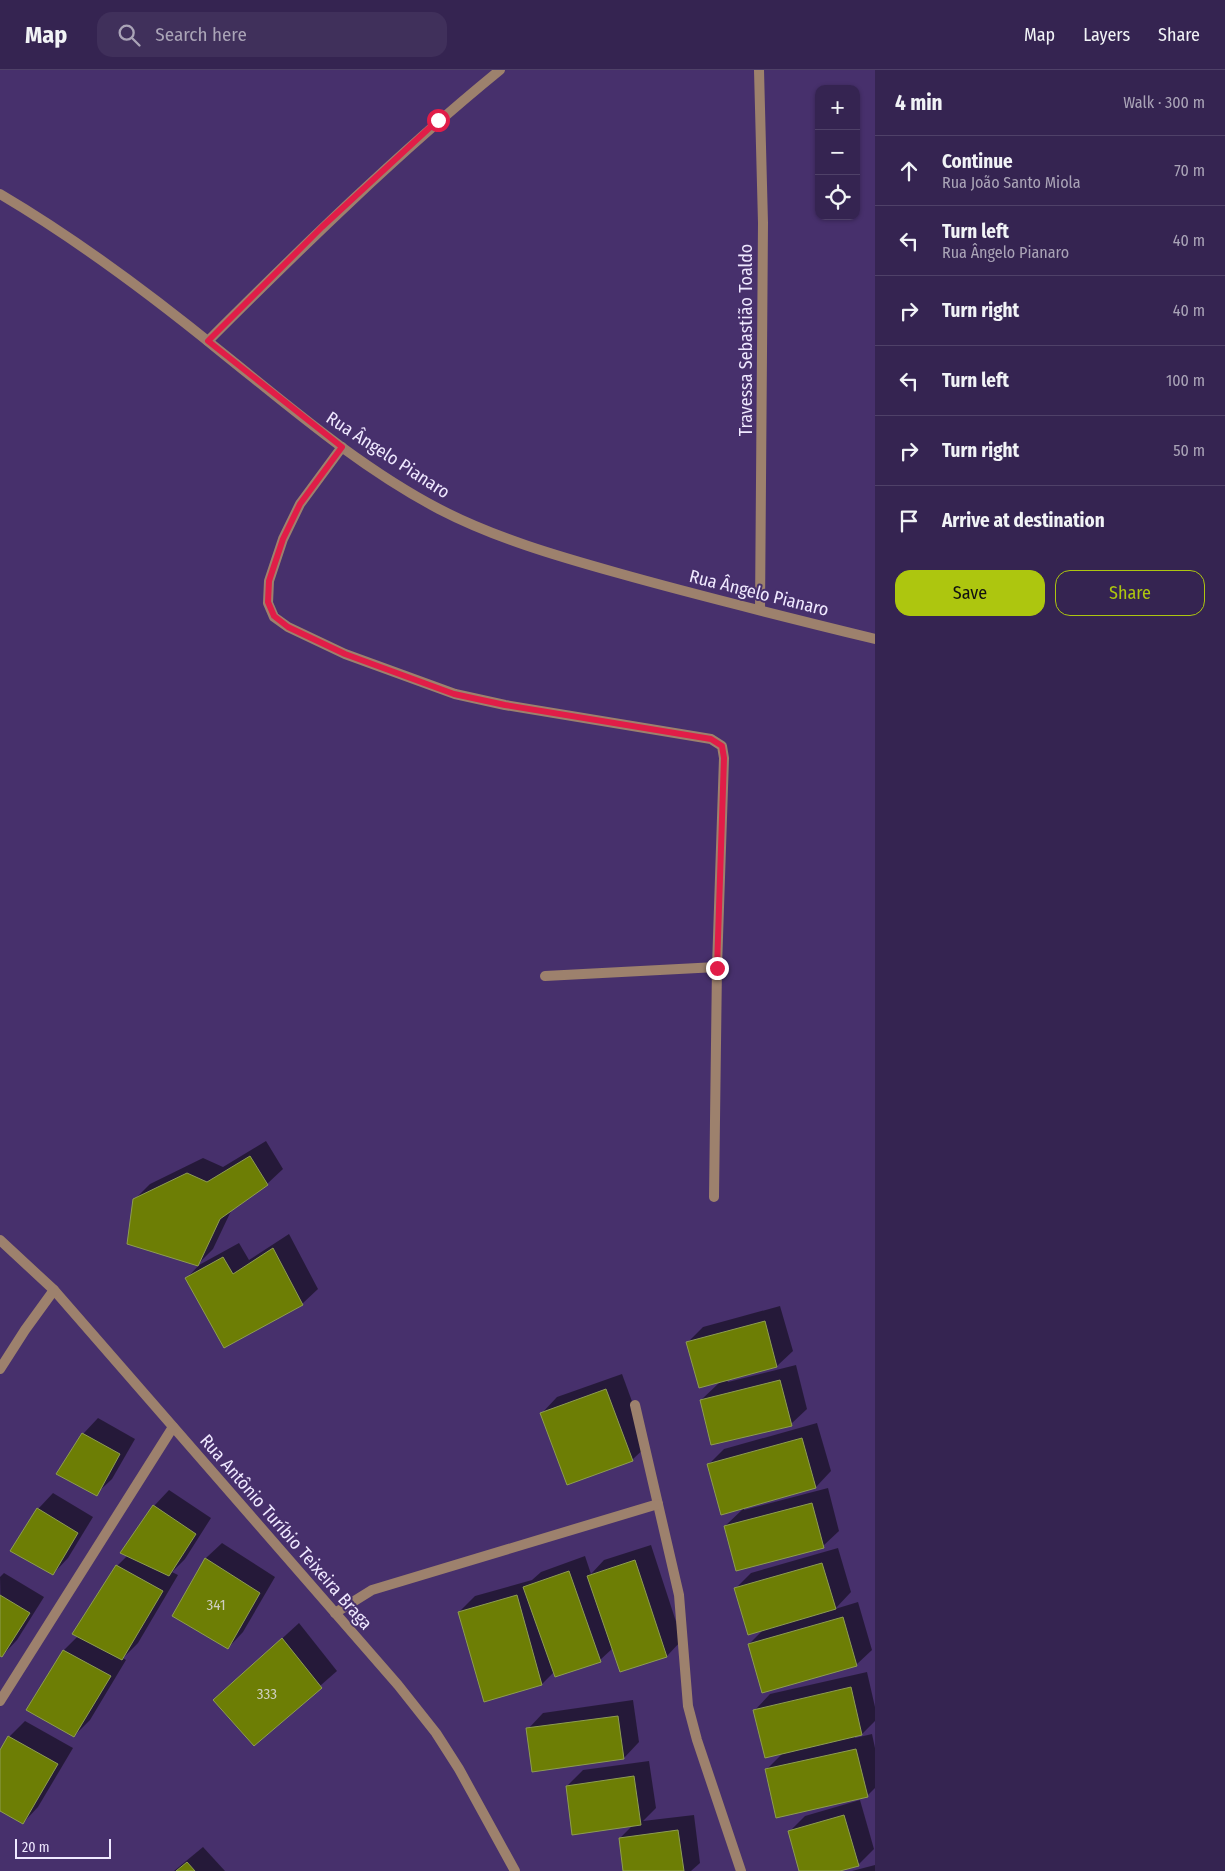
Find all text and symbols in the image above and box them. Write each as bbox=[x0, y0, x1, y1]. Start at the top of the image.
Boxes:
search box bbox=[97, 12, 447, 57]
text: Map bbox=[25, 21, 67, 49]
icon: search bbox=[115, 21, 143, 49]
text: Search here bbox=[155, 23, 247, 46]
text: Map bbox=[1024, 24, 1055, 46]
text: Layers bbox=[1083, 24, 1130, 46]
text: Share bbox=[1158, 24, 1200, 46]
map controls bbox=[815, 85, 860, 220]
button: + bbox=[815, 85, 860, 130]
text: 4 min bbox=[895, 90, 943, 116]
text: Walk · 300 m bbox=[1123, 93, 1205, 112]
route start bbox=[427, 109, 450, 132]
button: − bbox=[815, 130, 860, 175]
text: Continue bbox=[942, 150, 1013, 173]
icon: ahead bbox=[895, 157, 923, 185]
text: 70 m bbox=[1174, 161, 1205, 180]
text: Rua João Santo Miola bbox=[942, 173, 1081, 192]
button: locate bbox=[815, 175, 860, 220]
text: Turn left bbox=[942, 220, 1009, 243]
icon: left bbox=[895, 227, 923, 255]
text: 40 m bbox=[1173, 231, 1205, 250]
text: Rua Ângelo Pianaro bbox=[942, 243, 1069, 262]
street label: Travessa Sebastião Toaldo bbox=[735, 244, 757, 436]
icon: right bbox=[895, 297, 923, 325]
text: Turn right bbox=[942, 299, 1019, 322]
text: 40 m bbox=[1173, 301, 1205, 320]
icon: left bbox=[895, 367, 923, 395]
text: Turn left bbox=[942, 369, 1009, 392]
text: 100 m bbox=[1166, 371, 1205, 390]
street label: Rua Ângelo Pianaro bbox=[322, 407, 454, 503]
icon: right bbox=[895, 437, 923, 465]
text: Turn right bbox=[942, 439, 1019, 462]
text: 50 m bbox=[1173, 441, 1205, 460]
icon: arrive bbox=[895, 507, 923, 535]
text: Arrive at destination bbox=[942, 509, 1105, 532]
street label: Rua Ângelo Pianaro bbox=[687, 565, 831, 621]
button: Save bbox=[895, 570, 1045, 616]
button: Share bbox=[1055, 570, 1205, 616]
route end bbox=[706, 957, 729, 980]
street label: Rua Antônio Turíbio Teixeira Braga bbox=[195, 1430, 377, 1634]
house number: 341 bbox=[207, 1596, 226, 1614]
house number: 333 bbox=[257, 1685, 277, 1703]
scale bar bbox=[15, 1836, 111, 1859]
text: 20 m bbox=[22, 1839, 50, 1856]

